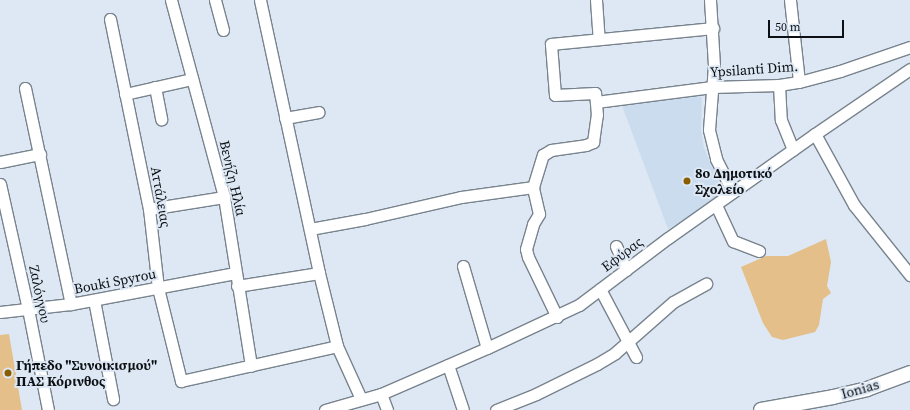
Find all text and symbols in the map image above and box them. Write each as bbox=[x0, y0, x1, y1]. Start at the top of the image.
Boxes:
scale bar bbox=[770, 12, 846, 38]
text: 50 m bbox=[775, 19, 801, 35]
street label: Ypsilanti Dim. bbox=[709, 58, 799, 80]
street label: Βενήζη Ηλία bbox=[216, 139, 250, 217]
street label: Αττάλειας bbox=[147, 165, 175, 229]
place label: 8ο Δημοτικό Σχολείο bbox=[695, 165, 772, 198]
marker: 8ο Δημοτικό Σχολείο bbox=[682, 176, 692, 186]
street label: Εφύρας bbox=[598, 233, 646, 275]
street label: Ζαλόγγου bbox=[26, 264, 54, 324]
street label: Bouki Spyrou bbox=[73, 265, 157, 297]
place label: Γήπεδο "Συνοικισμού" ΠΑΣ Κόρινθος bbox=[16, 357, 157, 390]
marker: Γήπεδο "Συνοικισμού" ΠΑΣ Κόρινθος bbox=[3, 368, 13, 378]
street label: Ionias bbox=[839, 376, 881, 402]

